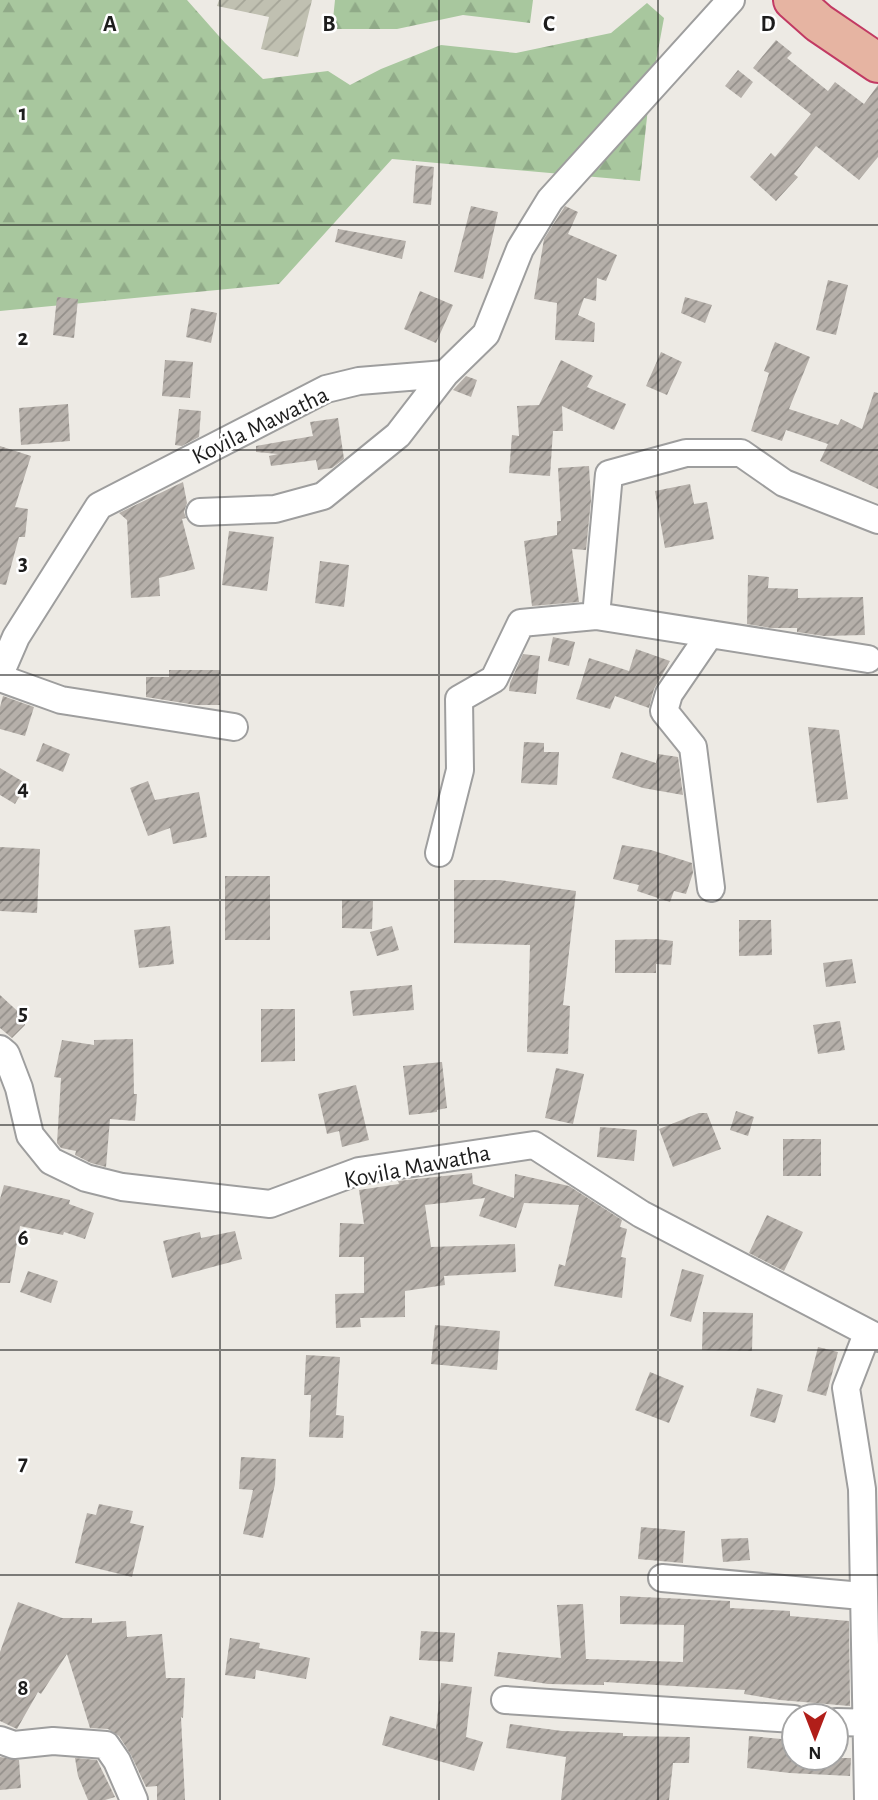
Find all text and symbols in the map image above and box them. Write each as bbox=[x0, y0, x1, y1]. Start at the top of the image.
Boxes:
text: A bbox=[103, 13, 117, 36]
text: B bbox=[322, 13, 336, 36]
text: C bbox=[543, 13, 555, 36]
text: D bbox=[760, 13, 776, 36]
text: 1 bbox=[19, 102, 27, 125]
text: 2 bbox=[18, 327, 29, 350]
street label: Kovila Mawatha bbox=[188, 383, 332, 469]
text: 3 bbox=[18, 552, 28, 575]
text: 4 bbox=[17, 777, 29, 800]
text: 5 bbox=[18, 1002, 28, 1025]
street label: Kovila Mawatha bbox=[342, 1141, 492, 1193]
text: 6 bbox=[17, 1227, 29, 1250]
text: 7 bbox=[18, 1452, 28, 1475]
text: 8 bbox=[17, 1677, 29, 1700]
north arrow bbox=[780, 1702, 850, 1772]
text: N bbox=[808, 1743, 822, 1762]

